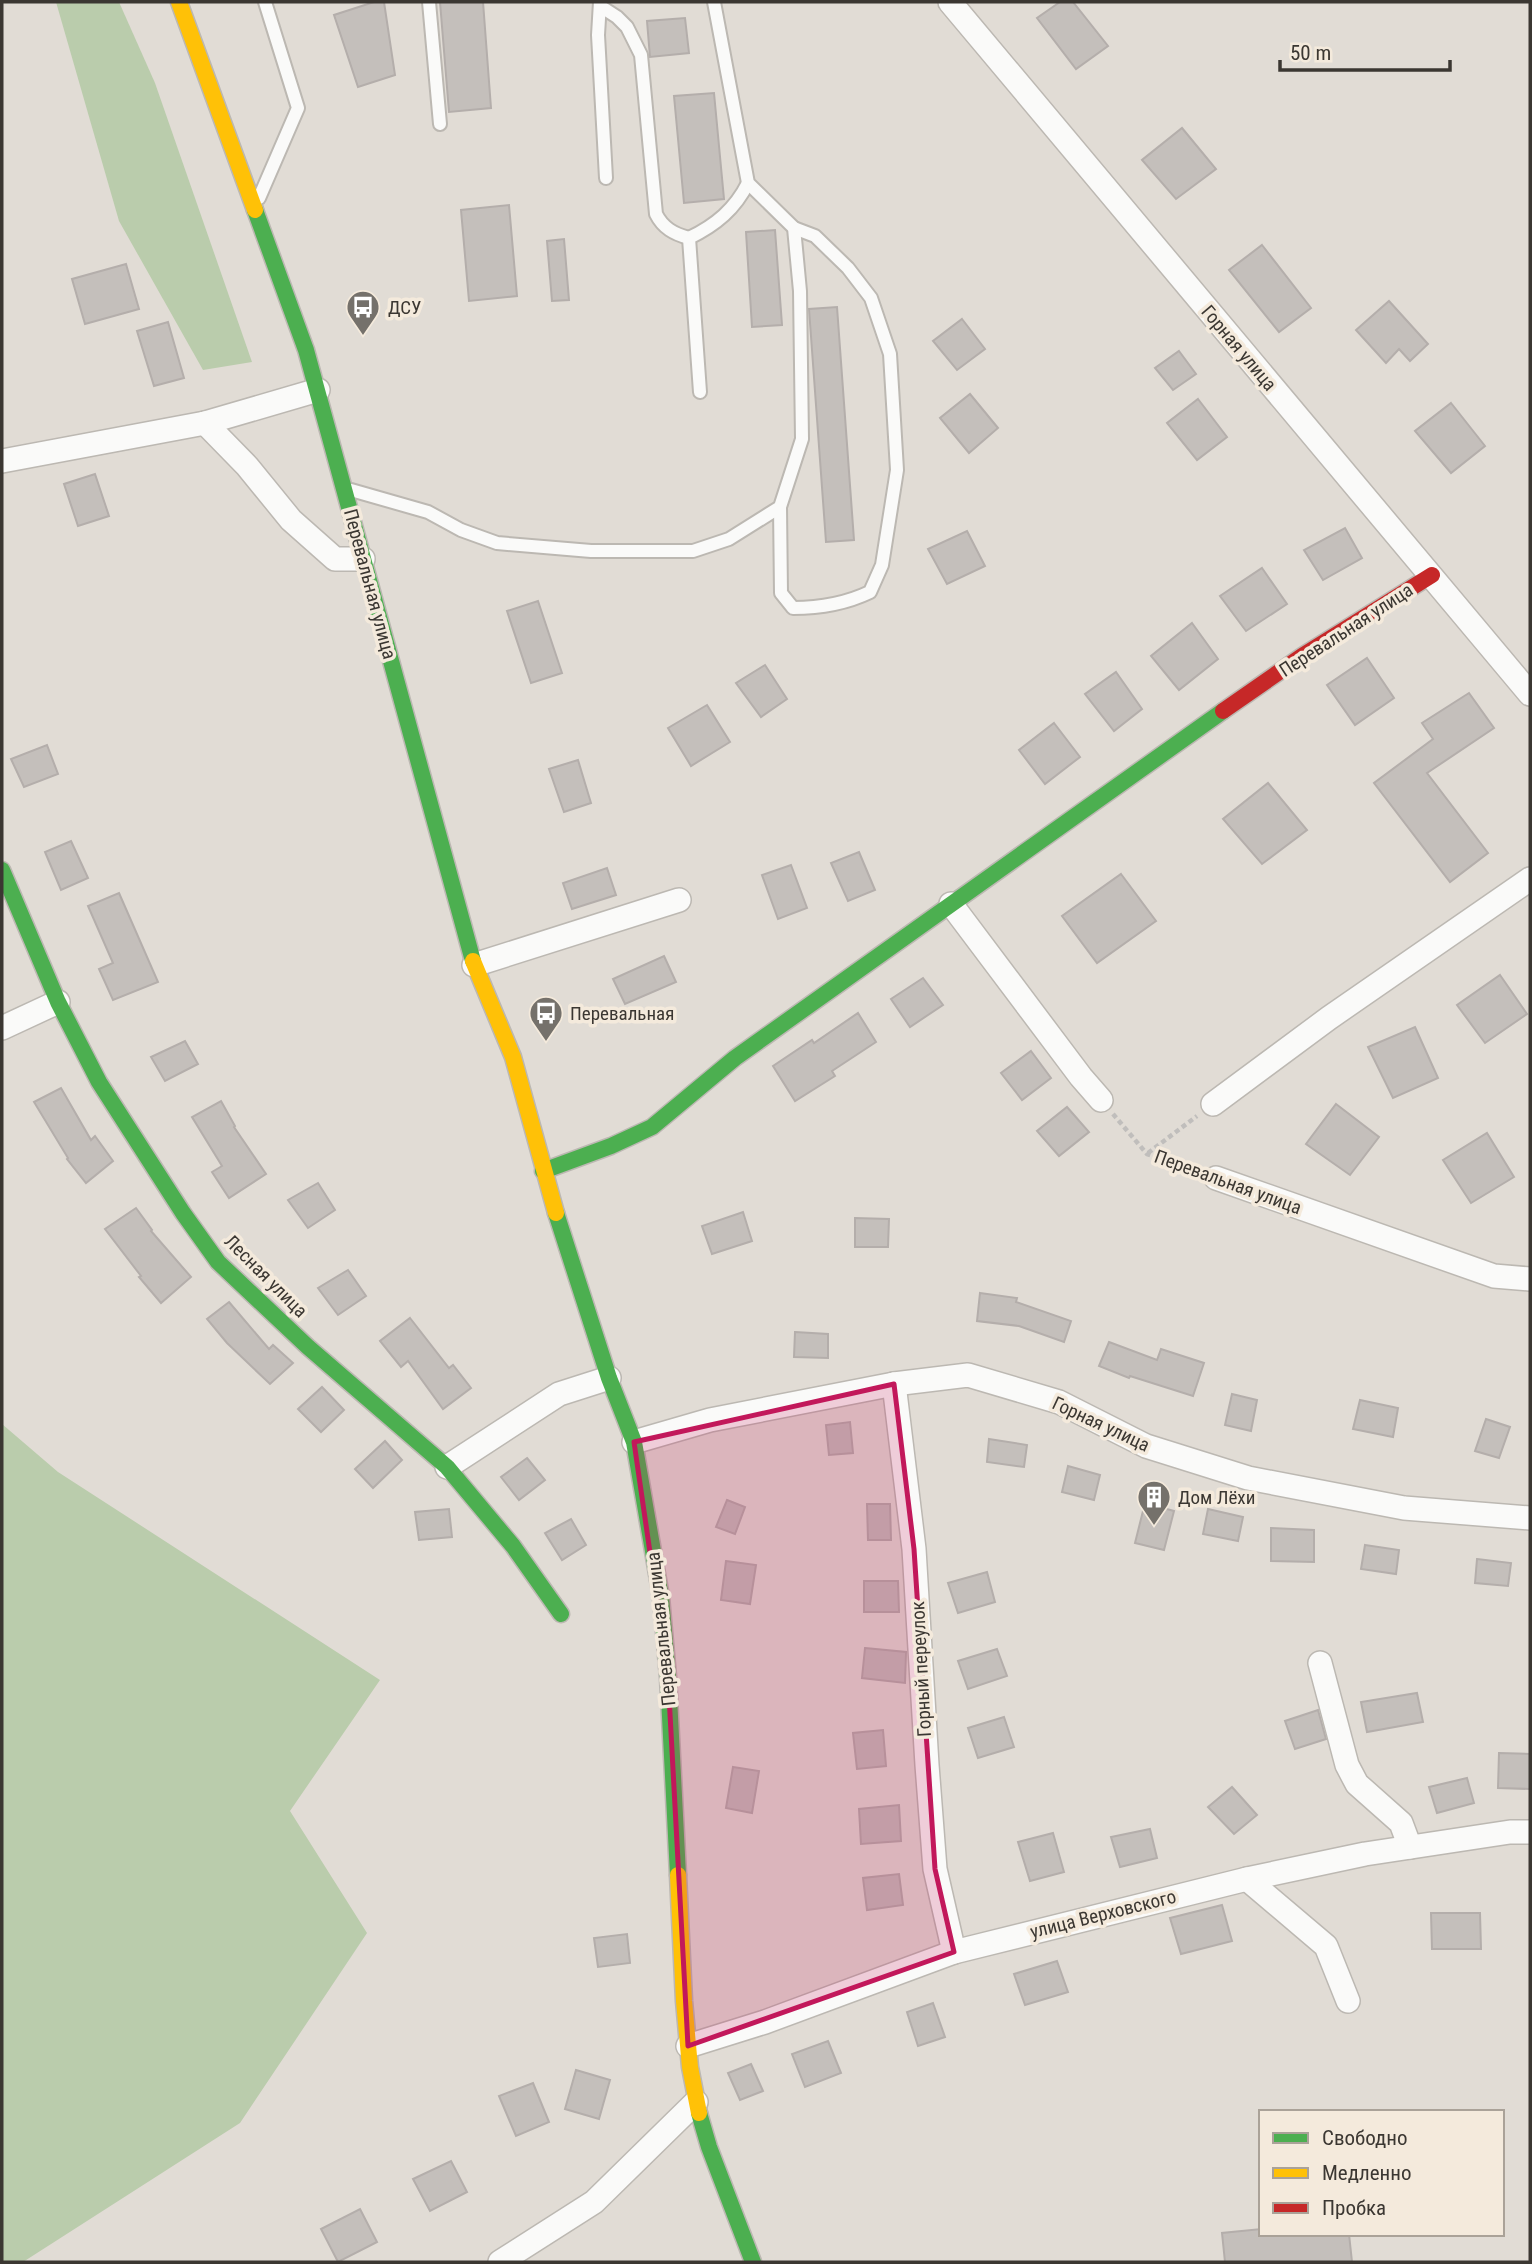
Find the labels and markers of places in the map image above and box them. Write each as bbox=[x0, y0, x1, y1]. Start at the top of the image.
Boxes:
bus stop icon: ДСУ bbox=[344, 288, 382, 337]
place label: ДСУ bbox=[388, 296, 422, 319]
bus stop icon: Перевальная bbox=[527, 994, 565, 1043]
place label: Перевальная bbox=[570, 1002, 674, 1025]
building icon: Дом Лёхи bbox=[1135, 1478, 1173, 1527]
place label: Дом Лёхи bbox=[1178, 1486, 1255, 1509]

